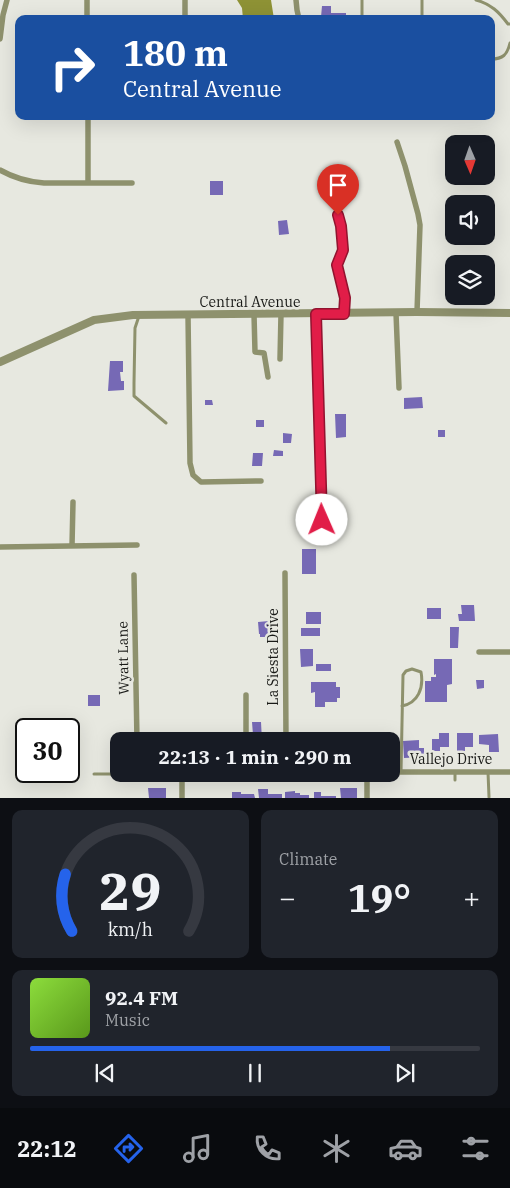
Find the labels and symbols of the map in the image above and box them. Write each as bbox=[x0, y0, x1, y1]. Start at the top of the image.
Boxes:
north arrow bbox=[445, 135, 495, 185]
pin bbox=[317, 164, 359, 215]
street label: Central Avenue bbox=[200, 293, 300, 311]
position arrow bbox=[295, 493, 347, 545]
street label: La Siesta Drive bbox=[264, 608, 282, 706]
street label: Wyatt Lane bbox=[113, 621, 133, 695]
speed limit sign: 30 bbox=[15, 718, 80, 783]
street label: Vallejo Drive bbox=[410, 750, 492, 768]

